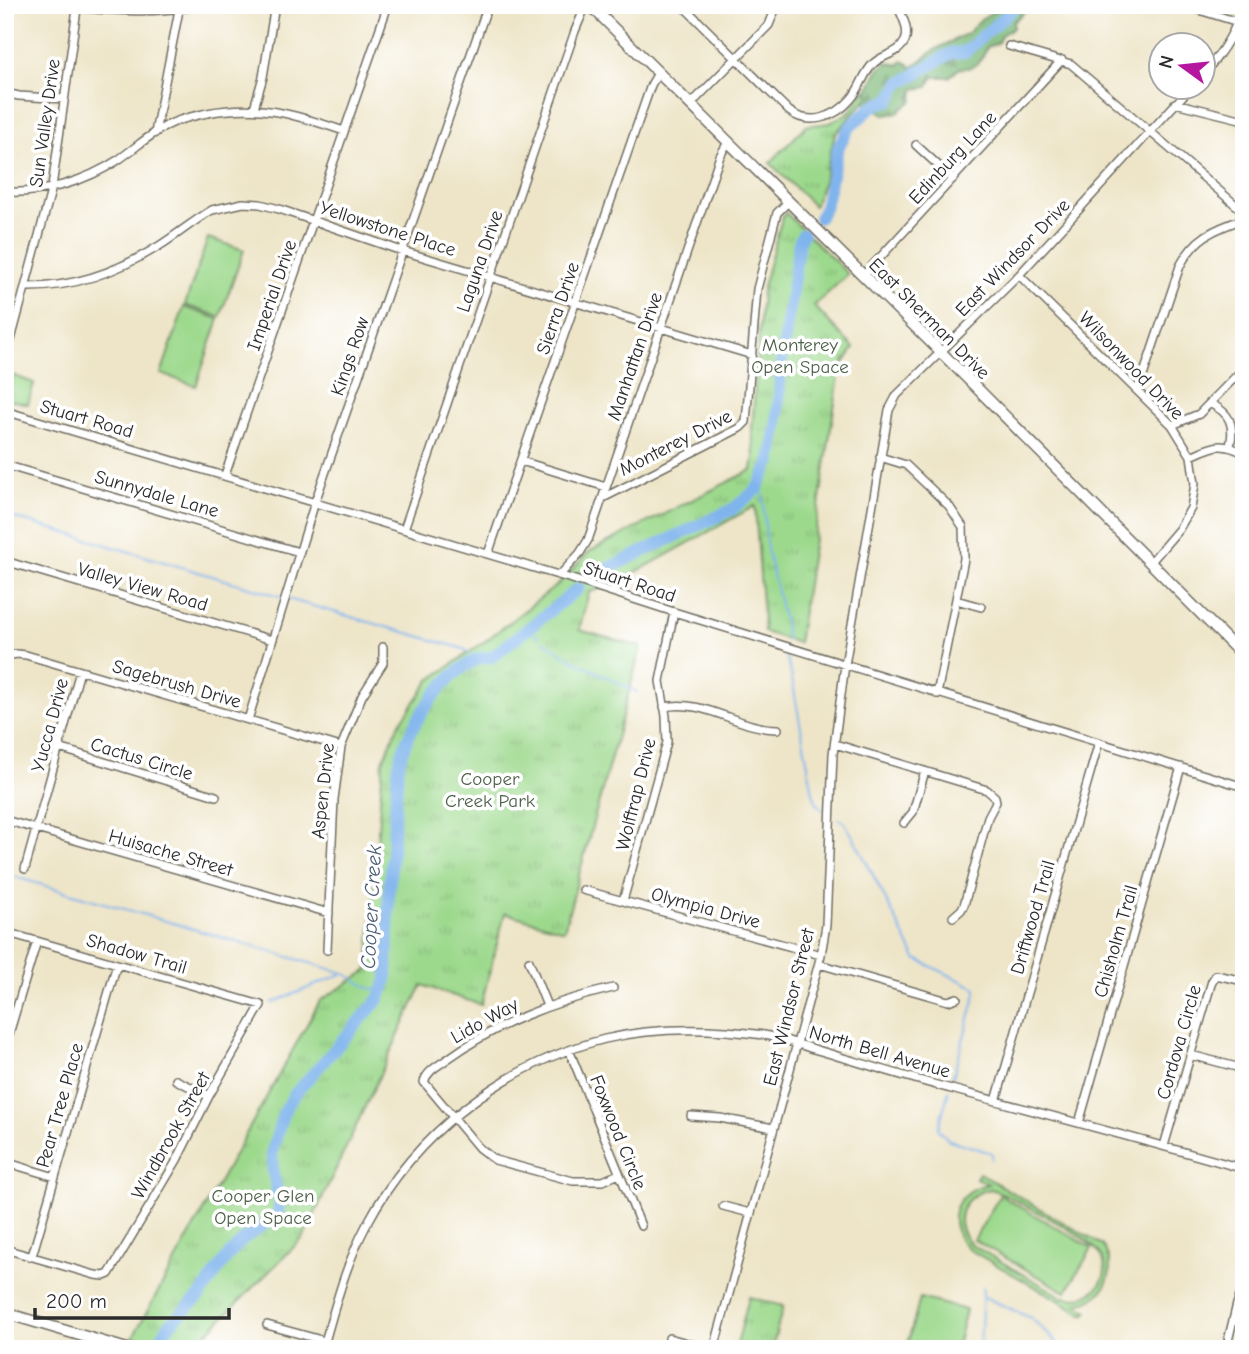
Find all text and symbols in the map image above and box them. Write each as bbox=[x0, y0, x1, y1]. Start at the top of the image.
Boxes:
north arrow bbox=[1148, 32, 1218, 102]
text: N bbox=[1154, 53, 1179, 71]
street label: Sun Valley Drive bbox=[25, 57, 65, 189]
street label: Edinburg Lane bbox=[904, 107, 1001, 209]
street label: East Windsor Drive bbox=[951, 194, 1074, 321]
street label: Yellowstone Place bbox=[317, 197, 458, 261]
street label: Laguna Drive bbox=[452, 207, 508, 315]
street label: Imperial Drive bbox=[243, 237, 301, 354]
street label: East Sherman Drive bbox=[864, 254, 994, 384]
street label: Sierra Drive bbox=[532, 259, 584, 357]
street label: Manhattan Drive bbox=[603, 289, 667, 423]
street label: Wilsonwood Drive bbox=[1074, 307, 1188, 424]
street label: Kings Row bbox=[326, 313, 374, 399]
park label: Monterey Open Space bbox=[751, 334, 849, 378]
street label: Stuart Road bbox=[38, 395, 136, 443]
street label: Monterey Drive bbox=[616, 405, 735, 481]
street label: Sunnydale Lane bbox=[92, 466, 221, 522]
street label: Stuart Road bbox=[581, 557, 679, 607]
street label: Valley View Road bbox=[75, 558, 210, 616]
street label: Sagebrush Drive bbox=[110, 655, 244, 713]
street label: Yucca Drive bbox=[27, 676, 73, 775]
street label: Cactus Circle bbox=[88, 733, 196, 785]
street label: Wolftrap Drive bbox=[611, 736, 661, 853]
street label: Aspen Drive bbox=[307, 742, 339, 840]
park label: Cooper Creek Park bbox=[445, 768, 536, 812]
street label: Huisache Street bbox=[106, 825, 236, 881]
water label: Cooper Creek bbox=[356, 844, 386, 970]
street label: Driftwood Trail bbox=[1006, 858, 1060, 977]
street label: Olympia Drive bbox=[649, 883, 763, 933]
street label: Chisholm Trail bbox=[1089, 883, 1143, 1000]
street label: East Windsor Street bbox=[759, 926, 819, 1088]
street label: Shadow Trail bbox=[84, 929, 190, 979]
street label: Cordova Circle bbox=[1152, 982, 1206, 1102]
street label: Lido Way bbox=[447, 993, 523, 1048]
street label: North Bell Avenue bbox=[807, 1021, 953, 1083]
street label: Pear Tree Place bbox=[32, 1040, 88, 1170]
street label: Windbrook Street bbox=[127, 1068, 215, 1203]
street label: Foxwood Circle bbox=[585, 1072, 651, 1193]
park label: Cooper Glen Open Space bbox=[211, 1185, 315, 1229]
scale bar bbox=[35, 1277, 229, 1321]
text: 200 m bbox=[46, 1289, 107, 1313]

